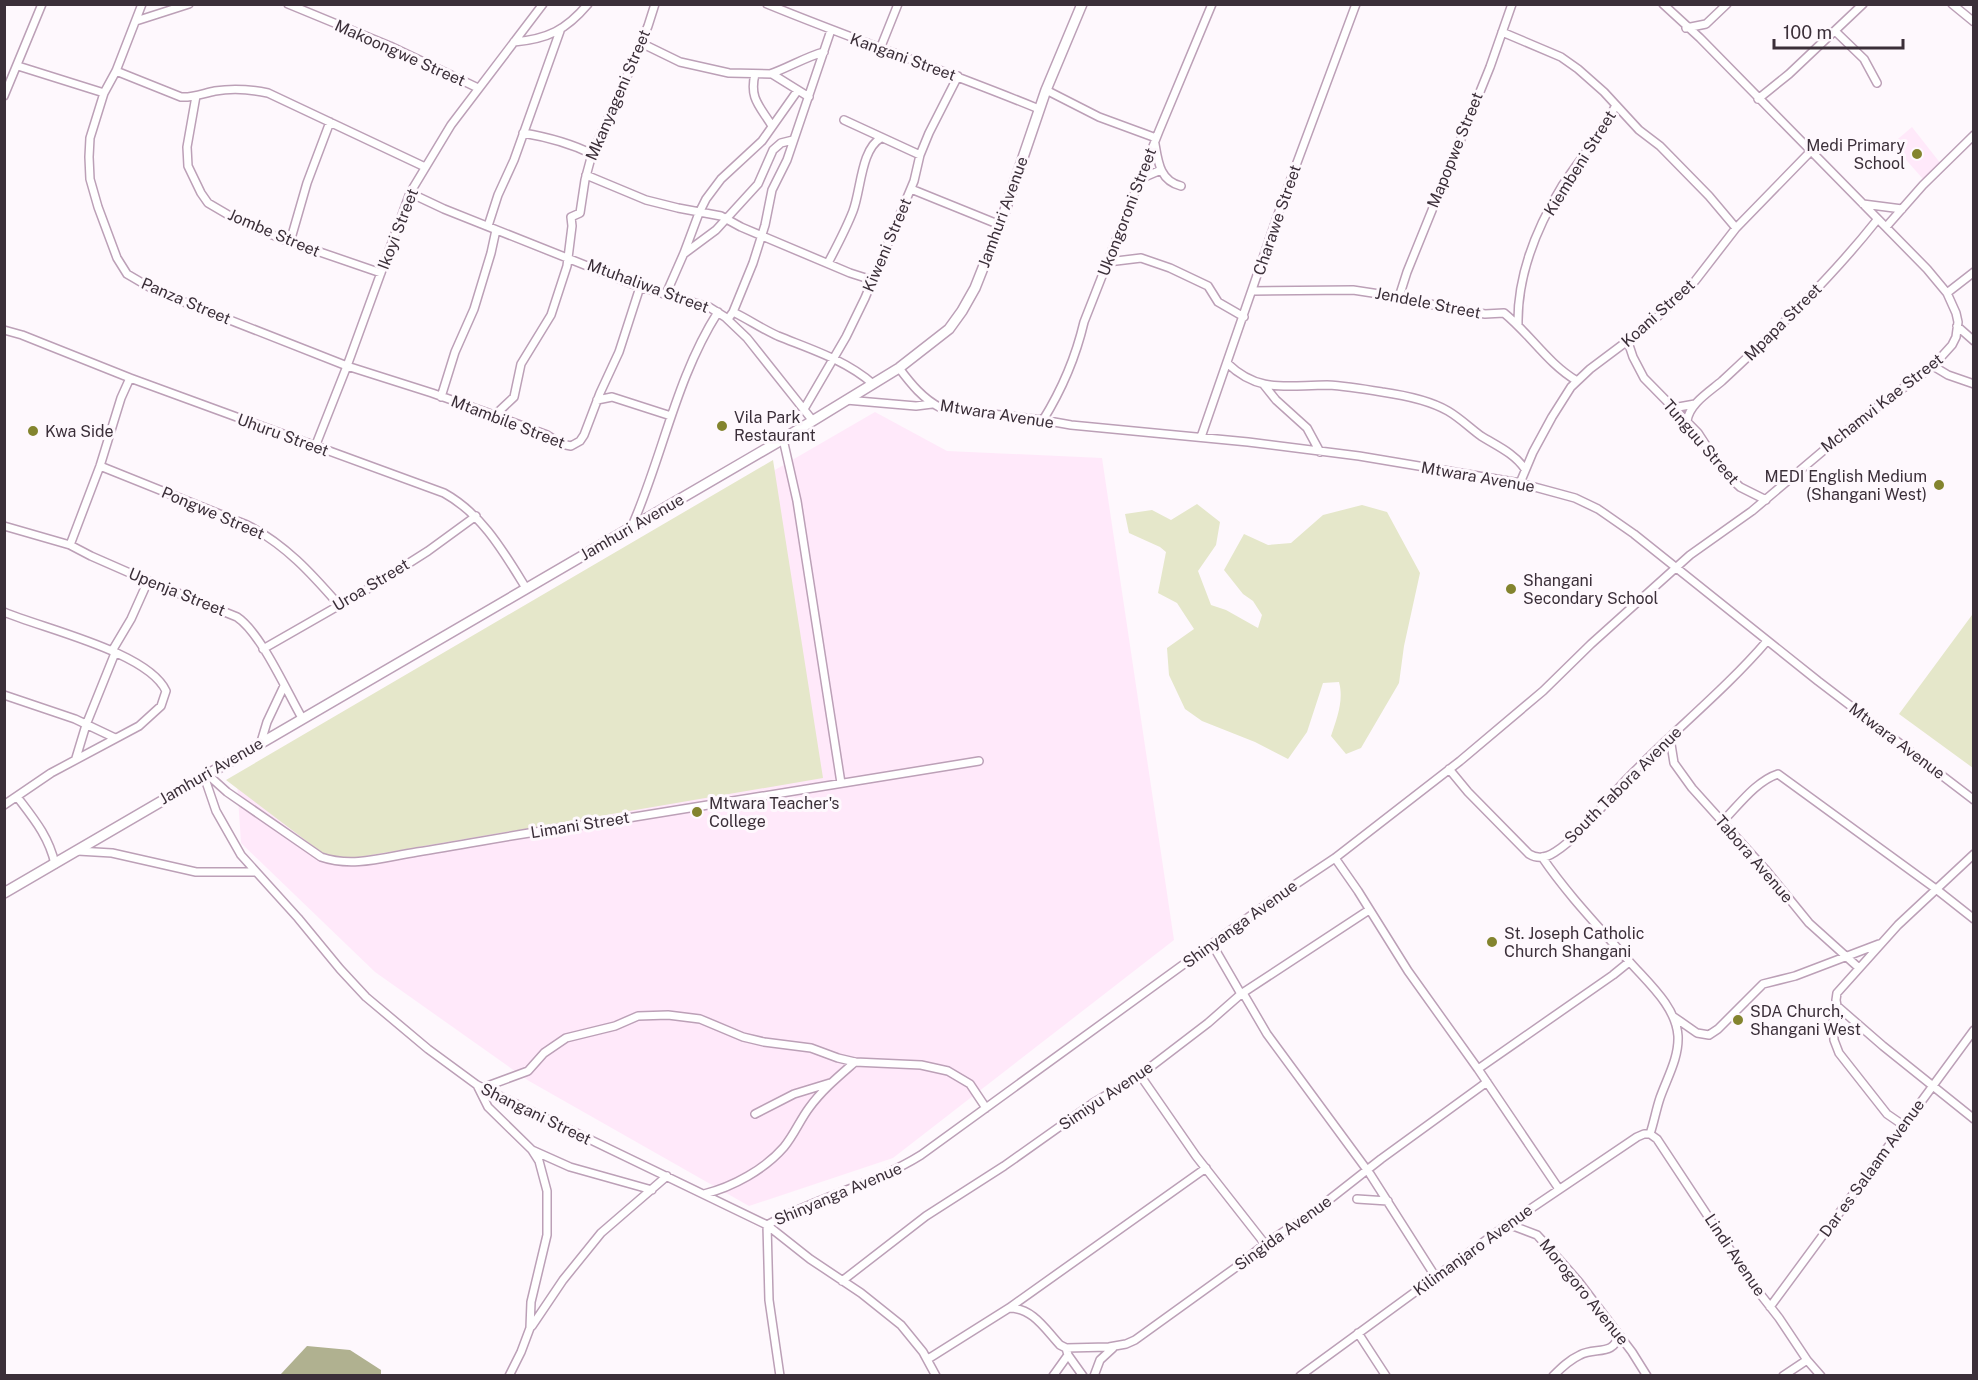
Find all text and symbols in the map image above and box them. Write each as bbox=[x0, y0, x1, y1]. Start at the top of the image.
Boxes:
scale bar bbox=[1774, 12, 1903, 50]
street label: Makoongwe Street bbox=[332, 16, 468, 90]
text: 100 m bbox=[1783, 22, 1832, 43]
street label: Mkanyageni Street bbox=[582, 27, 654, 163]
street label: Kangani Street bbox=[847, 29, 959, 85]
street label: Mapopwe Street bbox=[1423, 89, 1487, 211]
street label: Kiembeni Street bbox=[1540, 107, 1620, 219]
place label: Medi Primary School bbox=[1806, 136, 1905, 173]
street label: Ukongoroni Street bbox=[1094, 145, 1160, 279]
marker: Medi Primary School bbox=[1910, 147, 1924, 161]
street label: Jamhuri Avenue bbox=[974, 154, 1032, 270]
street label: Charawe Street bbox=[1249, 162, 1305, 278]
street label: Ikoyi Street bbox=[374, 186, 422, 272]
street label: Kiweni Street bbox=[859, 195, 915, 295]
street label: Jombe Street bbox=[225, 205, 323, 261]
street label: Mtuhaliwa Street bbox=[585, 255, 711, 317]
street label: Panza Street bbox=[138, 274, 234, 328]
street label: Koani Street bbox=[1617, 275, 1699, 351]
street label: Mpapa Street bbox=[1740, 279, 1826, 365]
street label: Jendele Street bbox=[1374, 283, 1482, 323]
street label: Mchamvi Kae Street bbox=[1817, 350, 1947, 456]
street label: Mtambile Street bbox=[448, 392, 568, 452]
street label: Mtwara Avenue bbox=[939, 396, 1055, 432]
street label: Tunguu Street bbox=[1659, 396, 1743, 488]
place label: Vila Park Restaurant bbox=[734, 408, 816, 445]
street label: Uhuru Street bbox=[235, 410, 331, 460]
marker: Vila Park Restaurant bbox=[715, 419, 729, 433]
place label: Kwa Side bbox=[45, 422, 114, 441]
marker: Kwa Side bbox=[26, 424, 40, 438]
street label: Mtwara Avenue bbox=[1420, 458, 1536, 496]
place label: MEDI English Medium (Shangani West) bbox=[1764, 467, 1927, 504]
marker: MEDI English Medium (Shangani West) bbox=[1932, 478, 1946, 492]
street label: Pongwe Street bbox=[159, 483, 267, 543]
street label: Jamhuri Avenue bbox=[577, 490, 687, 564]
street label: Uroa Street bbox=[329, 555, 413, 615]
street label: Upenja Street bbox=[126, 564, 228, 620]
place label: Shangani Secondary School bbox=[1523, 571, 1659, 608]
marker: Shangani Secondary School bbox=[1504, 582, 1518, 596]
street label: Mtwara Avenue bbox=[1845, 699, 1949, 783]
street label: South Tabora Avenue bbox=[1560, 722, 1686, 848]
street label: Jamhuri Avenue bbox=[156, 734, 266, 808]
place label: Mtwara Teacher's College bbox=[709, 794, 839, 831]
marker: Mtwara Teacher's College bbox=[690, 805, 704, 819]
street label: Limani Street bbox=[529, 808, 631, 842]
street label: Tabora Avenue bbox=[1711, 811, 1797, 907]
street label: Shinyanga Avenue bbox=[1179, 876, 1301, 972]
place label: St. Joseph Catholic Church Shangani bbox=[1504, 924, 1644, 961]
marker: St. Joseph Catholic Church Shangani bbox=[1485, 935, 1499, 949]
place label: SDA Church, Shangani West bbox=[1750, 1002, 1861, 1039]
marker: SDA Church, Shangani West bbox=[1731, 1013, 1745, 1027]
street label: Simiyu Avenue bbox=[1055, 1058, 1157, 1134]
street label: Shangani Street bbox=[478, 1079, 594, 1149]
street label: Dar es Salaam Avenue bbox=[1816, 1095, 1928, 1241]
street label: Shinyanga Avenue bbox=[771, 1159, 905, 1229]
street label: Singida Avenue bbox=[1231, 1191, 1335, 1275]
street label: Kilimanjaro Avenue bbox=[1410, 1200, 1536, 1300]
street label: Lindi Avenue bbox=[1701, 1210, 1769, 1300]
street label: Morogoro Avenue bbox=[1535, 1235, 1633, 1349]

